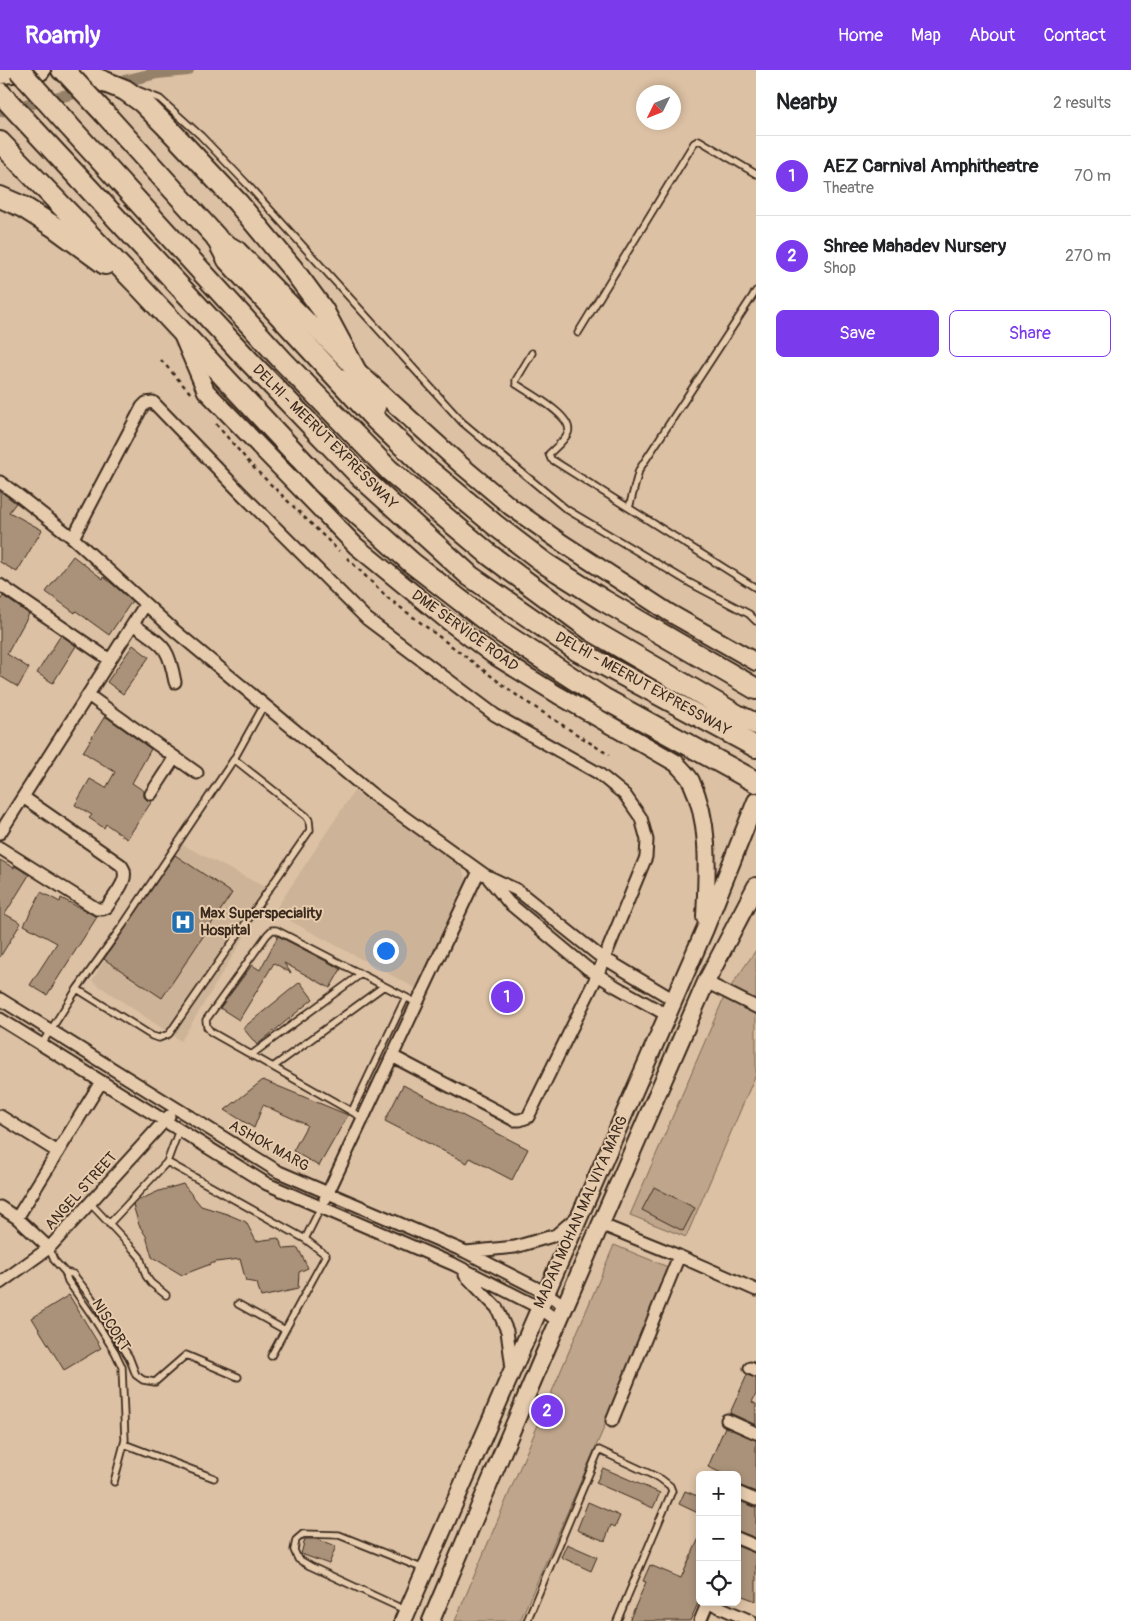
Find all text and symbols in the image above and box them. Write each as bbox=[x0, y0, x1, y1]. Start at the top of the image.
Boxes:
text: Roamly bbox=[25, 21, 100, 50]
text: Home bbox=[838, 24, 883, 47]
text: Map bbox=[911, 24, 941, 47]
text: About bbox=[969, 24, 1015, 47]
text: Contact bbox=[1043, 24, 1106, 47]
north arrow bbox=[636, 85, 681, 130]
text: Nearby bbox=[776, 89, 837, 116]
text: 2 results bbox=[1053, 93, 1111, 113]
text: AEZ Carnival Amphitheatre bbox=[823, 154, 1038, 178]
text: 1 bbox=[789, 166, 795, 186]
text: 70 m bbox=[1074, 166, 1111, 186]
text: Theatre bbox=[823, 178, 874, 198]
text: Shree Mahadev Nursery bbox=[823, 234, 1006, 258]
text: 2 bbox=[788, 246, 796, 266]
text: 270 m bbox=[1065, 246, 1111, 266]
text: Shop bbox=[823, 258, 856, 278]
button: Save bbox=[776, 310, 939, 357]
button: Share bbox=[949, 310, 1111, 357]
street label: DELHI - MEERUT EXPRESSWAY bbox=[248, 360, 402, 514]
street label: DME SERVICE ROAD bbox=[408, 586, 522, 676]
street label: DELHI - MEERUT EXPRESSWAY bbox=[552, 628, 734, 740]
place label: Max Superspeciality Hospital bbox=[200, 904, 322, 940]
hospital icon: Max Superspeciality Hospital bbox=[170, 909, 196, 935]
your location bbox=[373, 938, 399, 964]
pin: 1 bbox=[491, 978, 523, 1016]
street label: MADAN MOHAN MALVIYA MARG bbox=[530, 1113, 632, 1311]
street label: ASHOK MARG bbox=[225, 1116, 313, 1176]
street label: ANGEL STREET bbox=[41, 1148, 121, 1234]
street label: NISCORT bbox=[87, 1295, 135, 1355]
pin: 2 bbox=[531, 1392, 563, 1430]
map controls bbox=[696, 1471, 741, 1606]
button: + bbox=[696, 1471, 741, 1516]
button: − bbox=[696, 1516, 741, 1561]
button: locate bbox=[696, 1561, 741, 1606]

